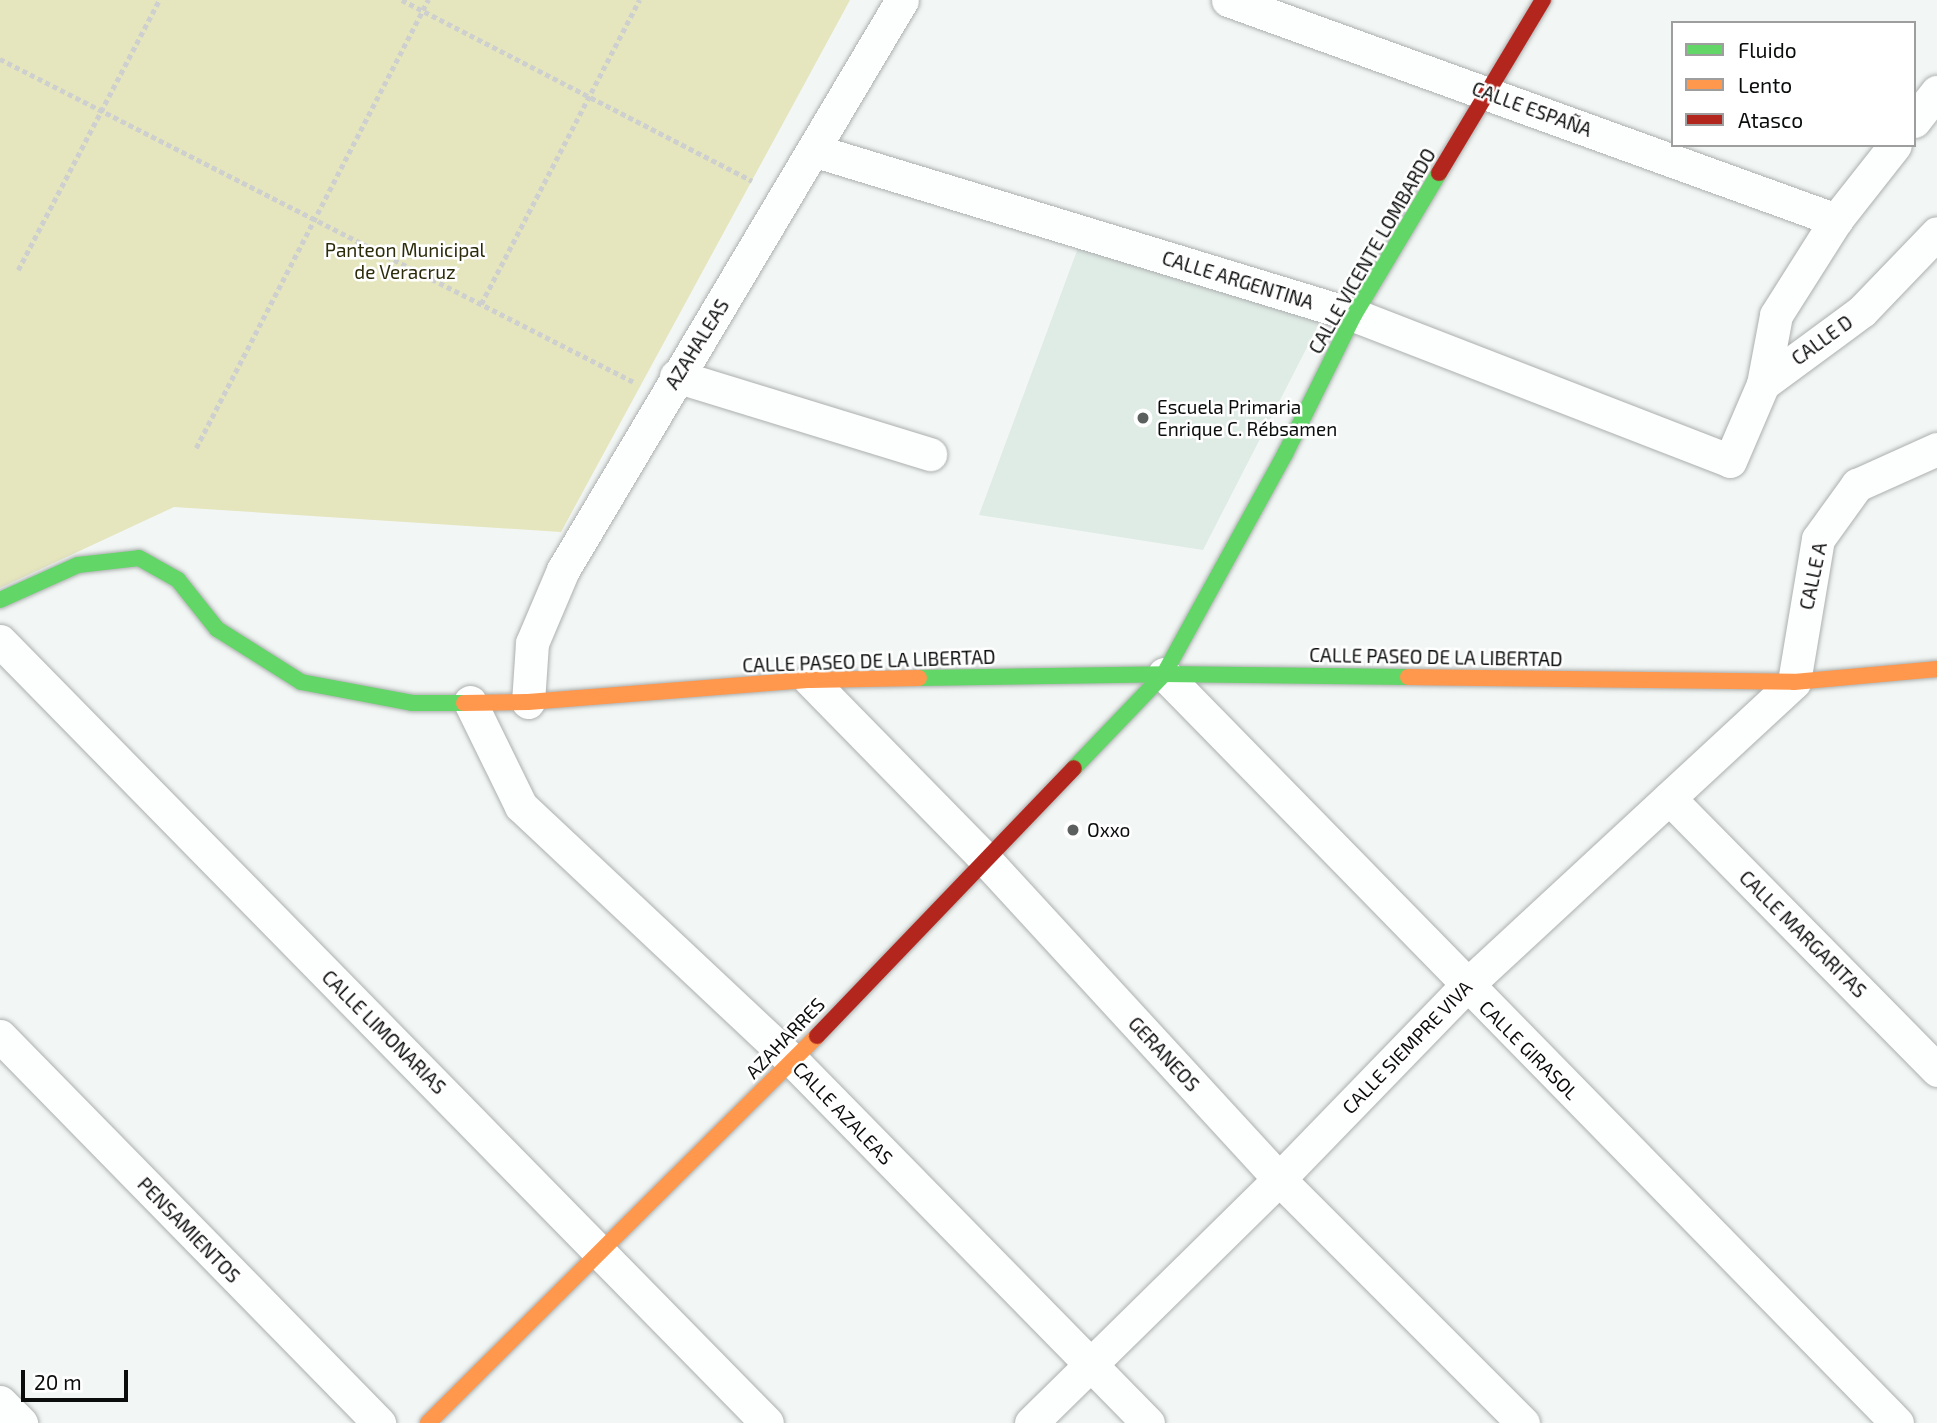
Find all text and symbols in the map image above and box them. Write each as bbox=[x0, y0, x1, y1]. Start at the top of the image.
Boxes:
legend bbox=[1671, 21, 1916, 147]
text: Fluido bbox=[1738, 37, 1797, 62]
text: Lento bbox=[1738, 72, 1792, 97]
street label: CALLE ESPAÑA bbox=[1469, 77, 1595, 141]
text: Atasco bbox=[1738, 107, 1803, 132]
street label: CALLE VICENTE LOMBARDO bbox=[1304, 144, 1440, 358]
park label: Panteon Municipal de Veracruz bbox=[325, 239, 485, 283]
street label: CALLE ARGENTINA bbox=[1159, 246, 1317, 314]
street label: AZAHALEAS bbox=[660, 295, 734, 393]
street label: CALLE D bbox=[1787, 310, 1857, 370]
place label: Escuela Primaria Enrique C. Rébsamen bbox=[1157, 396, 1337, 440]
marker: Escuela Primaria Enrique C. Rébsamen bbox=[1135, 410, 1151, 426]
street label: CALLE A bbox=[1795, 540, 1831, 612]
street label: CALLE PASEO DE LA LIBERTAD bbox=[1309, 643, 1563, 671]
street label: CALLE PASEO DE LA LIBERTAD bbox=[742, 645, 996, 677]
place label: Oxxo bbox=[1087, 819, 1130, 841]
marker: Oxxo bbox=[1065, 822, 1081, 838]
street label: CALLE MARGARITAS bbox=[1735, 866, 1871, 1002]
street label: CALLE LIMONARIAS bbox=[317, 965, 451, 1099]
street label: CALLE SIEMPRE VIVA bbox=[1337, 975, 1477, 1119]
street label: AZAHARRES bbox=[741, 993, 829, 1083]
street label: CALLE GIRASOL bbox=[1475, 996, 1583, 1104]
street label: GERANEOS bbox=[1124, 1012, 1204, 1096]
street label: CALLE AZALEAS bbox=[788, 1057, 898, 1169]
street label: PENSAMIENTOS bbox=[133, 1173, 245, 1287]
scale bar bbox=[24, 1356, 131, 1400]
text: 20 m bbox=[34, 1369, 82, 1394]

